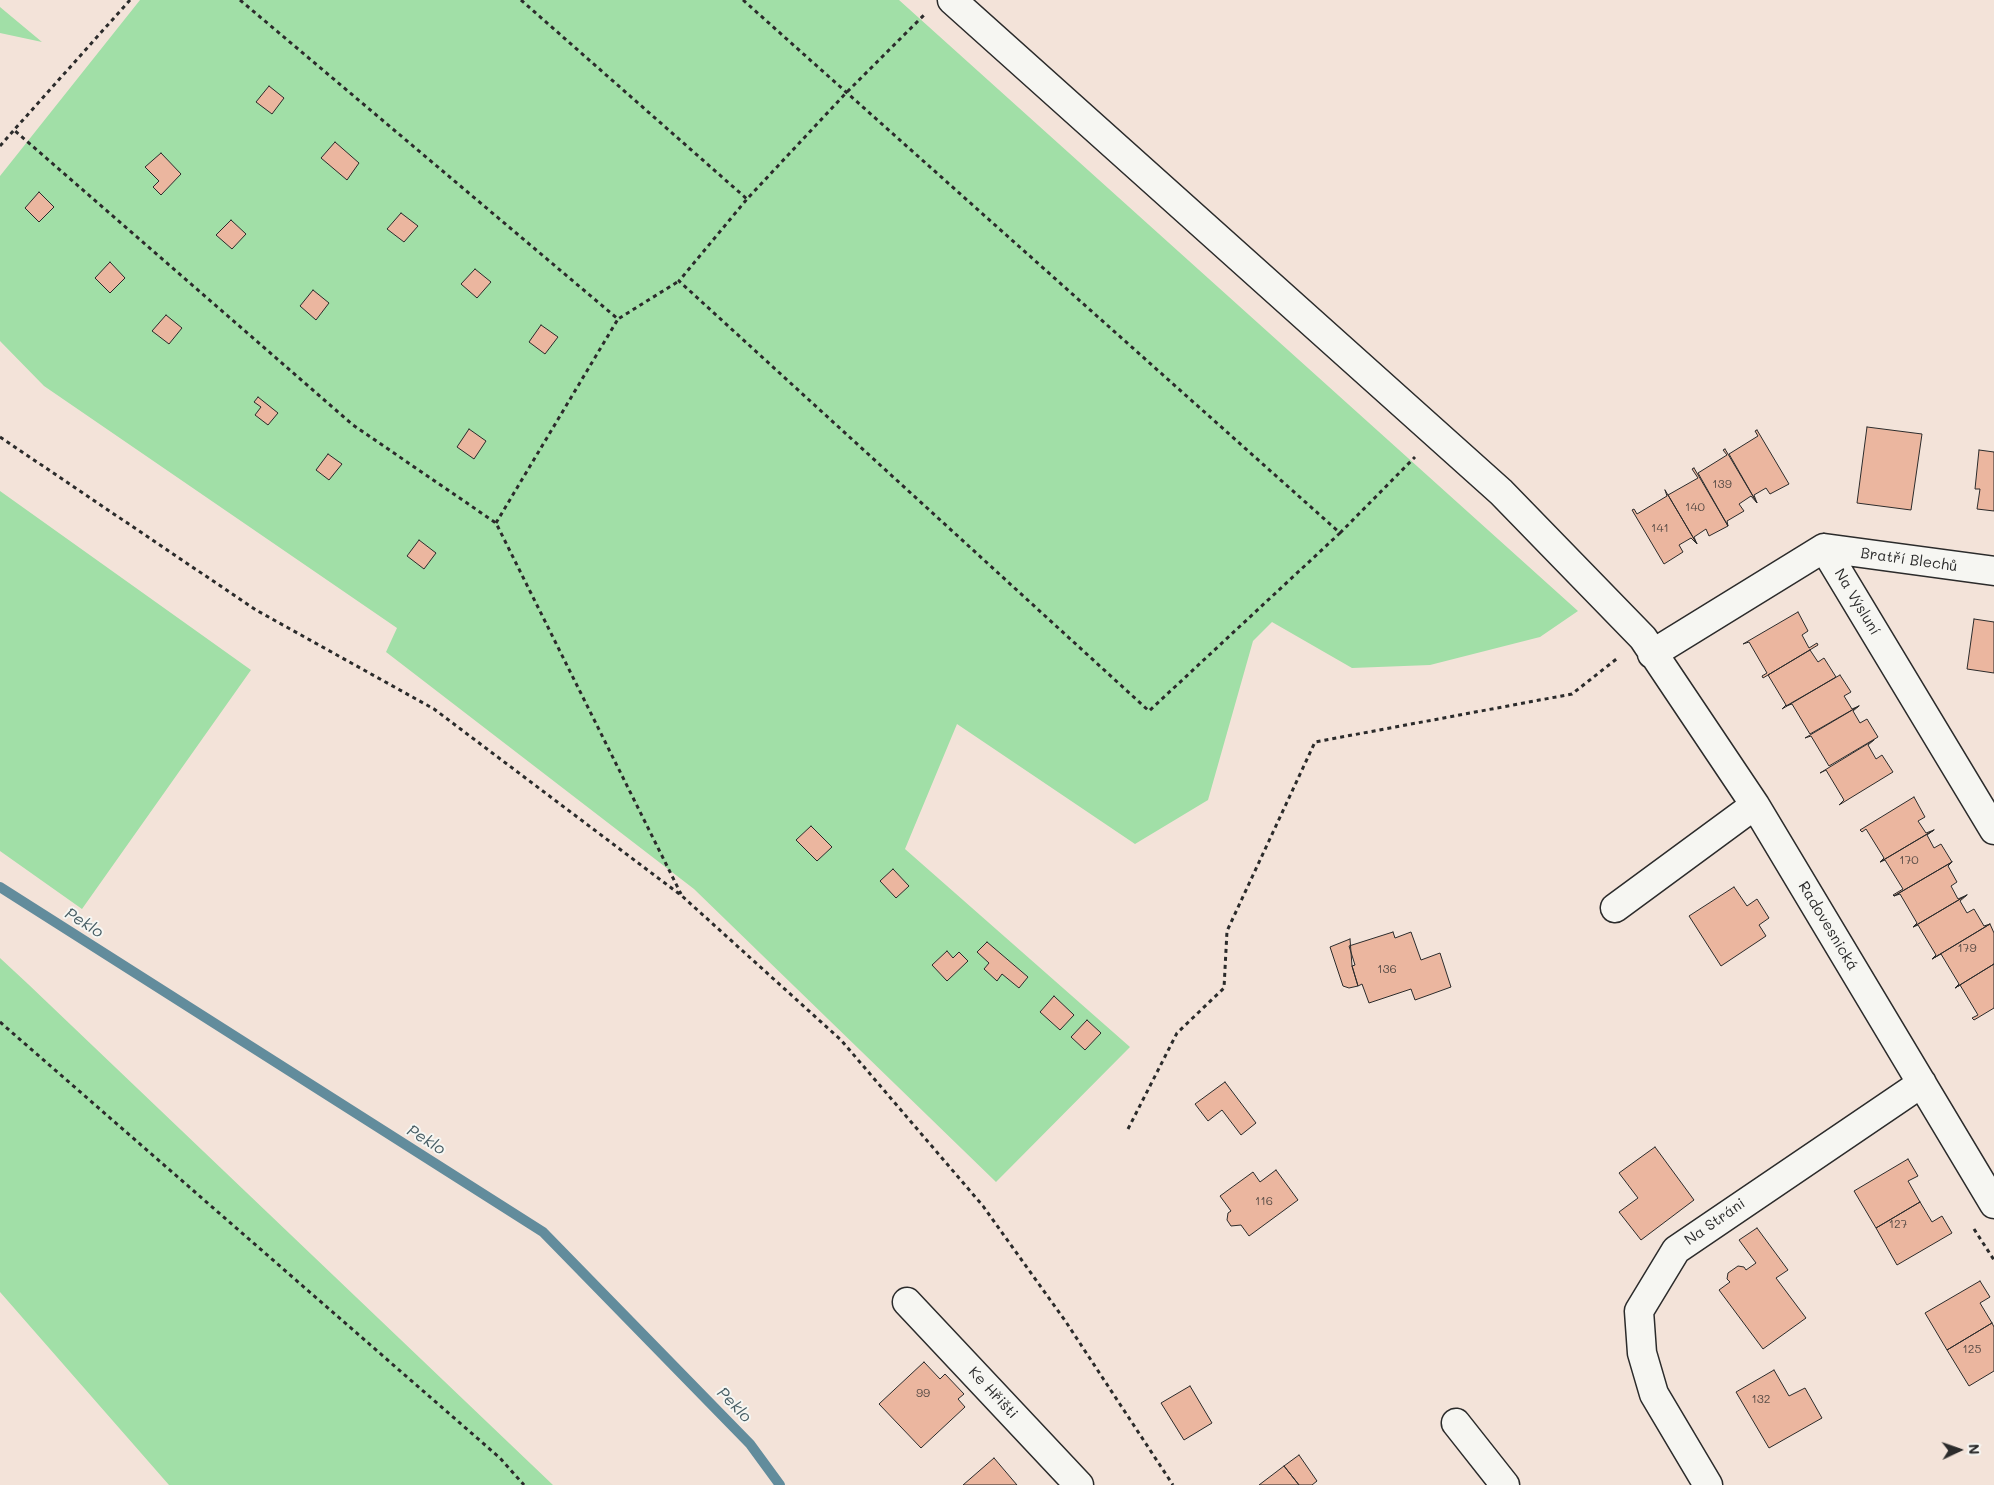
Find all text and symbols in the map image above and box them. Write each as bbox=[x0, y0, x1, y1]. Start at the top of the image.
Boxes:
house number: 139 bbox=[1712, 477, 1732, 491]
house number: 140 bbox=[1685, 500, 1705, 514]
house number: 141 bbox=[1651, 521, 1669, 535]
street label: Bratří Blechů bbox=[1859, 544, 1959, 576]
street label: Na Výsluní bbox=[1830, 566, 1884, 638]
house number: 170 bbox=[1899, 853, 1919, 867]
street label: Radovesnická bbox=[1794, 878, 1862, 974]
water label: Peklo bbox=[61, 904, 107, 942]
house number: 179 bbox=[1957, 941, 1977, 955]
house number: 136 bbox=[1377, 962, 1397, 976]
water label: Peklo bbox=[403, 1121, 449, 1159]
house number: 116 bbox=[1255, 1194, 1273, 1208]
street label: Na Stráni bbox=[1681, 1195, 1749, 1249]
house number: 127 bbox=[1889, 1217, 1907, 1231]
house number: 125 bbox=[1962, 1342, 1982, 1356]
street label: Ke Hřišti bbox=[964, 1363, 1022, 1423]
water label: Peklo bbox=[713, 1383, 755, 1427]
house number: 99 bbox=[916, 1386, 930, 1400]
house number: 132 bbox=[1751, 1392, 1771, 1406]
north arrow bbox=[1934, 1425, 1984, 1475]
text: N bbox=[1965, 1443, 1984, 1455]

